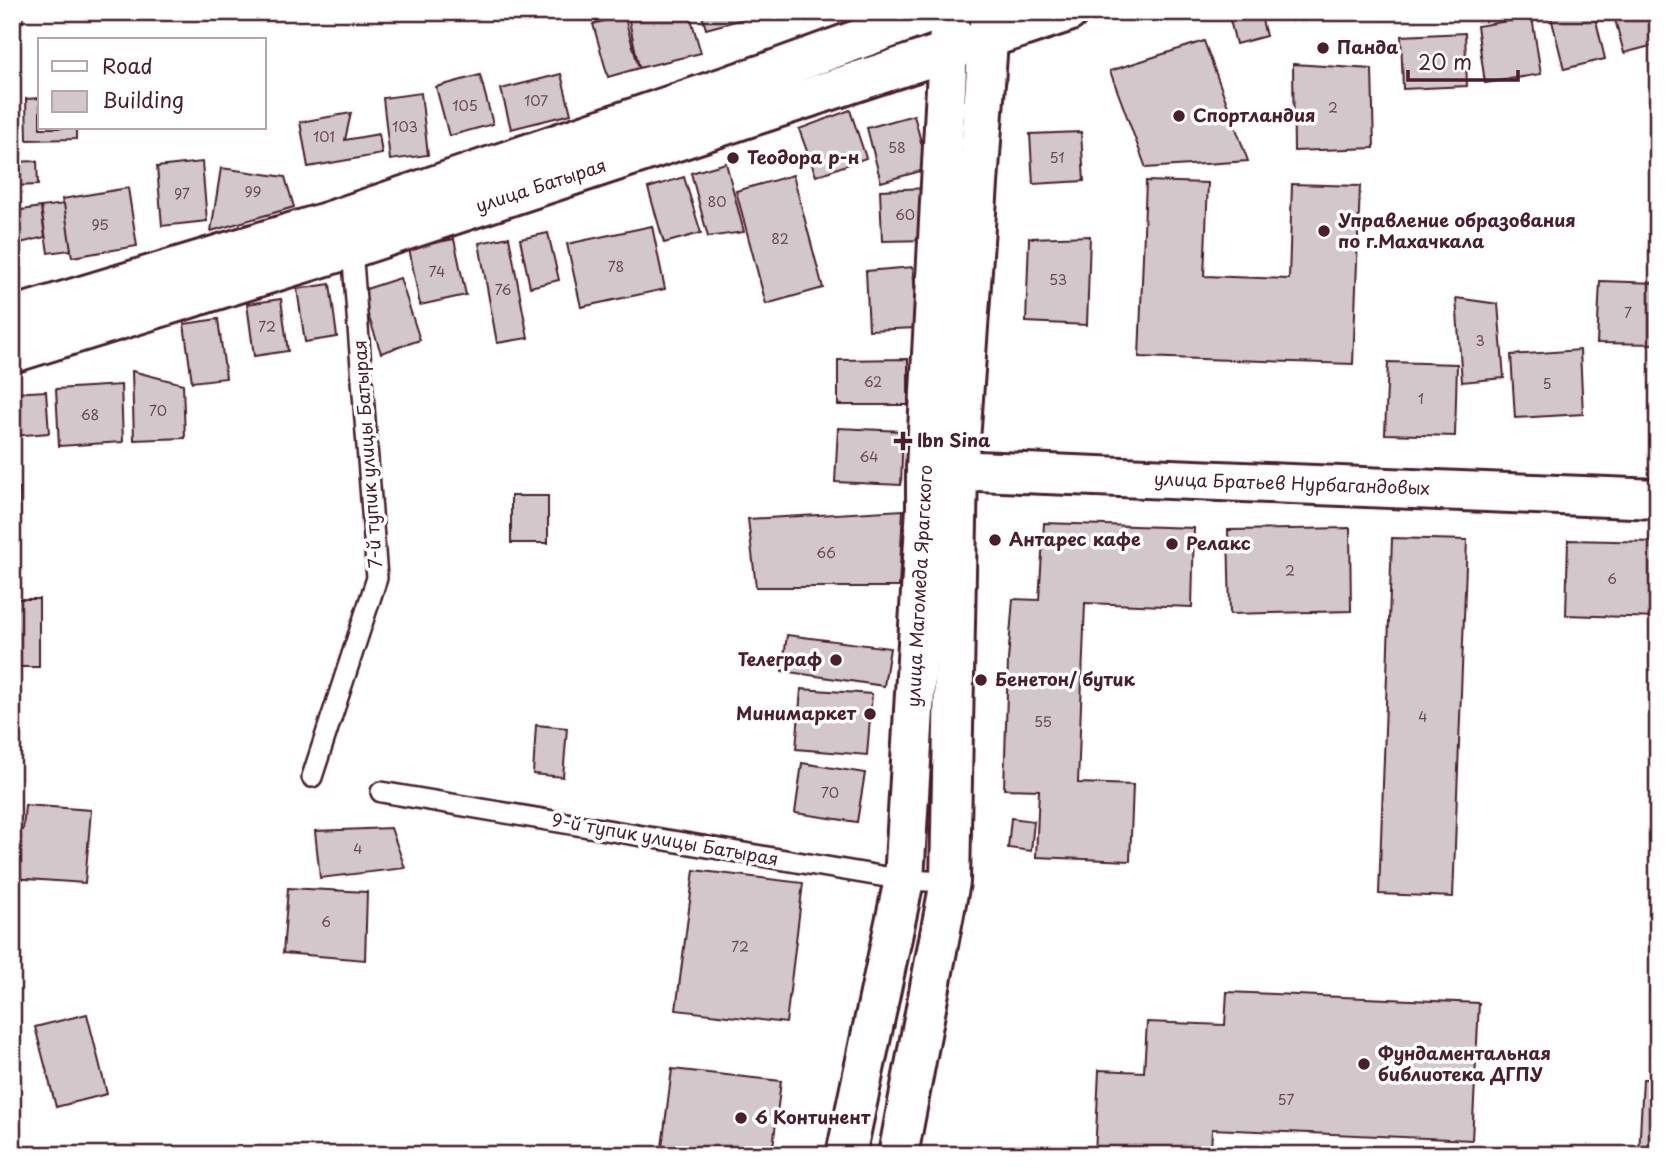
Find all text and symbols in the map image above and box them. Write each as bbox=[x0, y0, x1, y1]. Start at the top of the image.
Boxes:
place label: Панда bbox=[1337, 33, 1398, 60]
legend bbox=[38, 38, 266, 130]
scale bar bbox=[1408, 38, 1518, 82]
marker: Панда bbox=[1315, 40, 1331, 56]
text: 20 m bbox=[1418, 45, 1472, 77]
text: Road bbox=[102, 49, 153, 81]
text: Building bbox=[102, 83, 184, 115]
house number: 107 bbox=[524, 90, 548, 111]
house number: 105 bbox=[452, 95, 478, 116]
house number: 2 bbox=[1328, 97, 1338, 118]
place label: Спортландия bbox=[1193, 101, 1315, 128]
marker: Спортландия bbox=[1171, 108, 1187, 124]
house number: 103 bbox=[392, 116, 418, 137]
house number: 101 bbox=[313, 126, 335, 147]
house number: 58 bbox=[888, 137, 906, 158]
place label: Теодора р-н bbox=[747, 143, 860, 170]
house number: 51 bbox=[1050, 147, 1064, 168]
marker: Теодора р-н bbox=[725, 150, 741, 166]
street label: улица Батырая bbox=[472, 151, 609, 218]
house number: 99 bbox=[244, 181, 262, 202]
house number: 97 bbox=[174, 183, 190, 204]
house number: 80 bbox=[708, 191, 726, 212]
house number: 60 bbox=[895, 204, 915, 225]
place label: Управление образования по г.Махачкала bbox=[1338, 206, 1576, 254]
house number: 95 bbox=[91, 214, 109, 235]
marker: Управление образования по г.Махачкала bbox=[1316, 223, 1332, 239]
house number: 82 bbox=[771, 228, 789, 249]
house number: 78 bbox=[608, 256, 624, 277]
house number: 74 bbox=[429, 261, 445, 282]
house number: 53 bbox=[1049, 269, 1067, 290]
house number: 76 bbox=[495, 279, 512, 300]
house number: 7 bbox=[1624, 302, 1632, 323]
house number: 72 bbox=[258, 316, 276, 337]
house number: 3 bbox=[1475, 330, 1485, 351]
street label: 7-й тупик улицы Батырая bbox=[345, 339, 388, 569]
house number: 62 bbox=[864, 371, 882, 392]
house number: 5 bbox=[1542, 373, 1552, 394]
house number: 1 bbox=[1418, 388, 1424, 409]
house number: 70 bbox=[149, 400, 167, 421]
house number: 68 bbox=[81, 404, 99, 425]
place label: Ibn Sina bbox=[917, 426, 991, 453]
marker: Ibn Sina bbox=[895, 433, 911, 449]
house number: 64 bbox=[859, 446, 879, 467]
street label: улица Магомеда Ярагского bbox=[899, 464, 938, 708]
street label: улица Братьев Нурбагандовых bbox=[1154, 464, 1431, 501]
place label: Антарес кафе bbox=[1009, 525, 1141, 552]
place label: Релакс bbox=[1186, 529, 1251, 556]
marker: Антарес кафе bbox=[987, 532, 1003, 548]
marker: Релакс bbox=[1164, 536, 1180, 552]
house number: 66 bbox=[816, 542, 836, 563]
house number: 2 bbox=[1285, 560, 1295, 581]
house number: 6 bbox=[1607, 568, 1617, 589]
place label: Телеграф bbox=[738, 645, 822, 672]
marker: Телеграф bbox=[828, 652, 844, 668]
place label: Бенетон/ бутик bbox=[995, 665, 1136, 692]
marker: Бенетон/ бутик bbox=[973, 672, 989, 688]
place label: Минимаркет bbox=[736, 699, 857, 726]
marker: Минимаркет bbox=[862, 706, 878, 722]
house number: 4 bbox=[1418, 706, 1428, 727]
house number: 55 bbox=[1034, 711, 1052, 732]
house number: 70 bbox=[821, 782, 839, 803]
street label: 9-й тупик улицы Батырая bbox=[550, 805, 781, 872]
house number: 4 bbox=[353, 838, 363, 859]
house number: 6 bbox=[321, 911, 331, 932]
house number: 72 bbox=[731, 936, 749, 957]
place label: Фундаментальная библиотека ДГПУ bbox=[1378, 1039, 1551, 1087]
marker: Фундаментальная библиотека ДГПУ bbox=[1356, 1056, 1372, 1072]
house number: 57 bbox=[1278, 1089, 1294, 1110]
place label: 6 Континент bbox=[755, 1103, 871, 1130]
marker: 6 Континент bbox=[733, 1110, 749, 1126]

